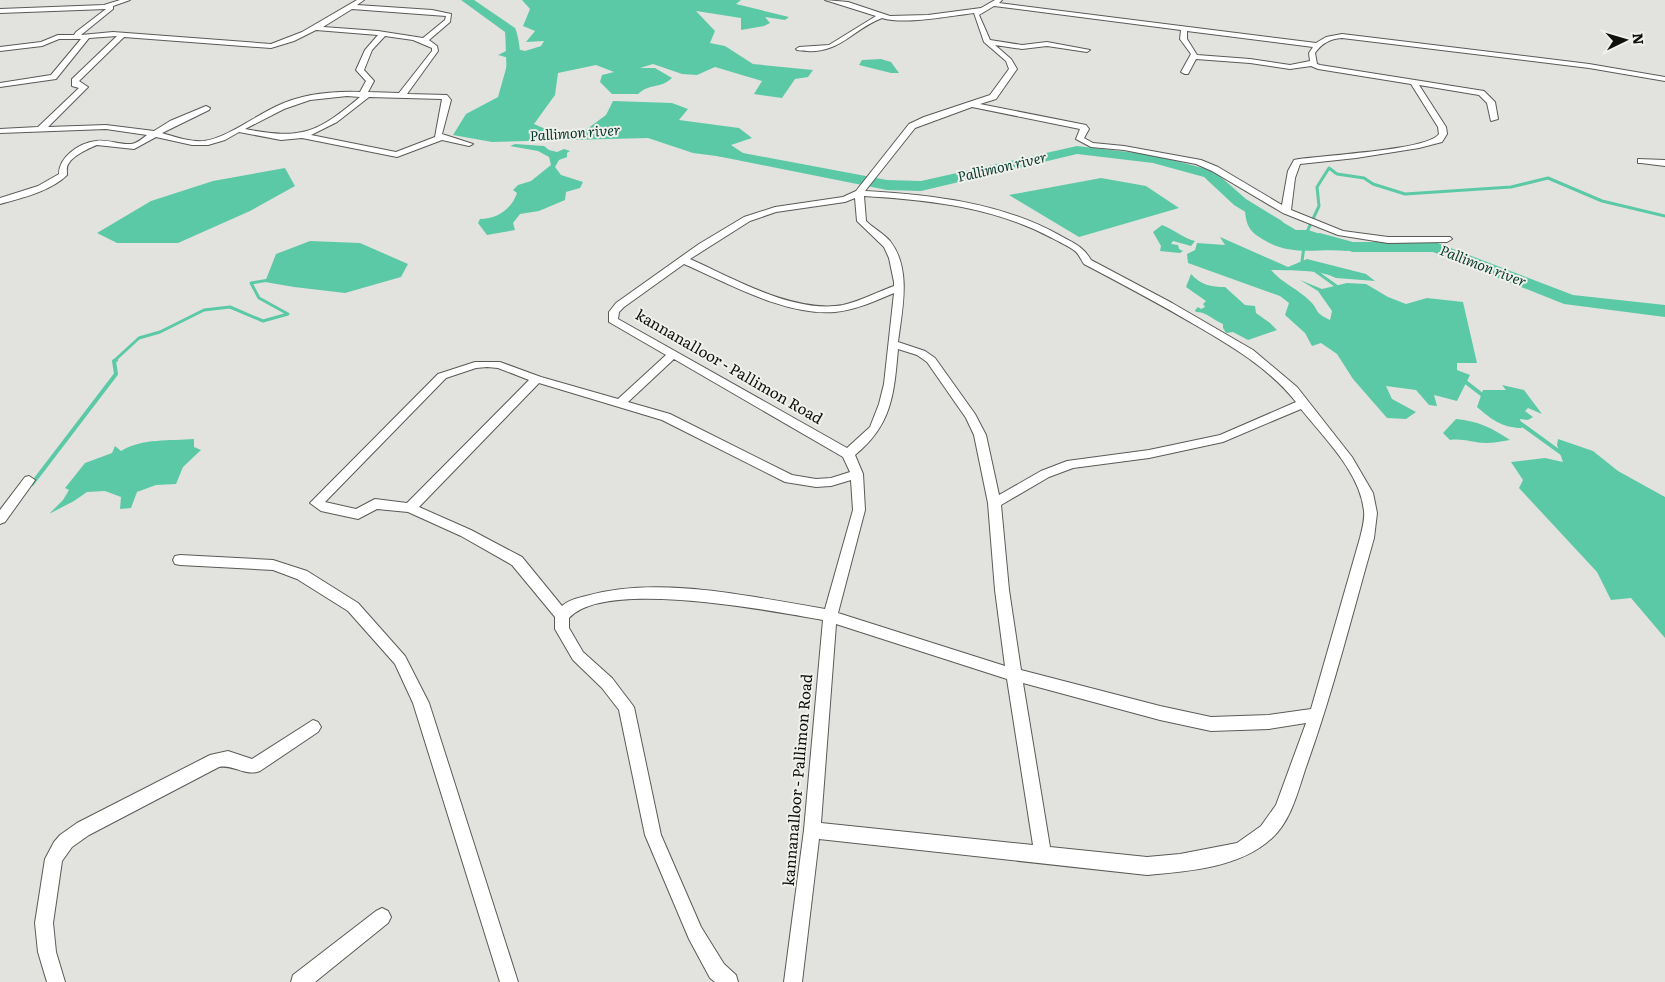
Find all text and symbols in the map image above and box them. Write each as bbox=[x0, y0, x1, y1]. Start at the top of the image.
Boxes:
north arrow bbox=[1600, 15, 1650, 65]
text: N bbox=[1628, 32, 1649, 46]
water label: Pallimon river bbox=[529, 119, 622, 145]
water label: Pallimon river bbox=[955, 146, 1049, 186]
water label: Pallimon river bbox=[1437, 239, 1530, 291]
street label: kannanalloor - Pallimon Road bbox=[632, 302, 828, 429]
street label: kannanalloor - Pallimon Road bbox=[776, 673, 817, 887]

